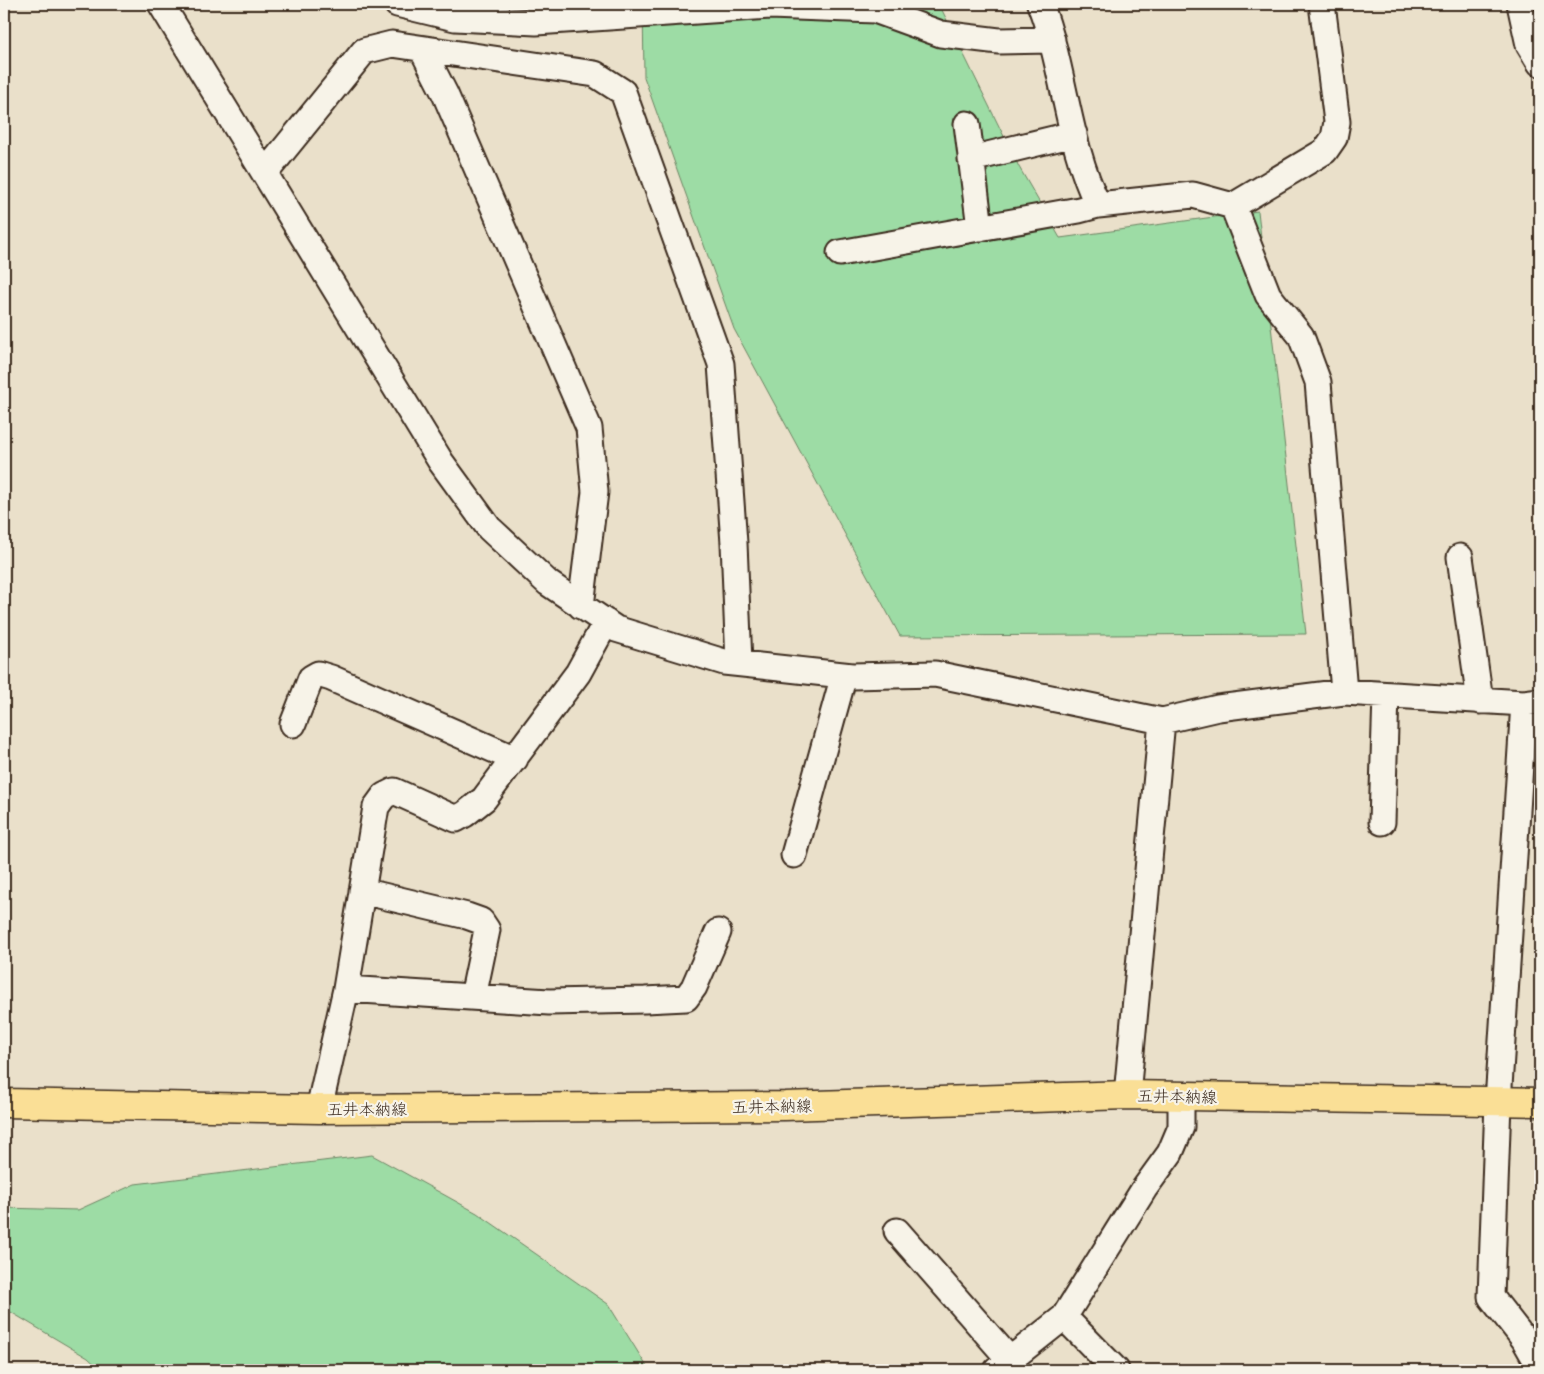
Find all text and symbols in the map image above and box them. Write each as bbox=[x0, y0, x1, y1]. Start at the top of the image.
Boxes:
street label: 五井本納線 bbox=[1137, 1086, 1217, 1109]
street label: 五井本納線 bbox=[732, 1096, 812, 1119]
street label: 五井本納線 bbox=[327, 1100, 407, 1121]

